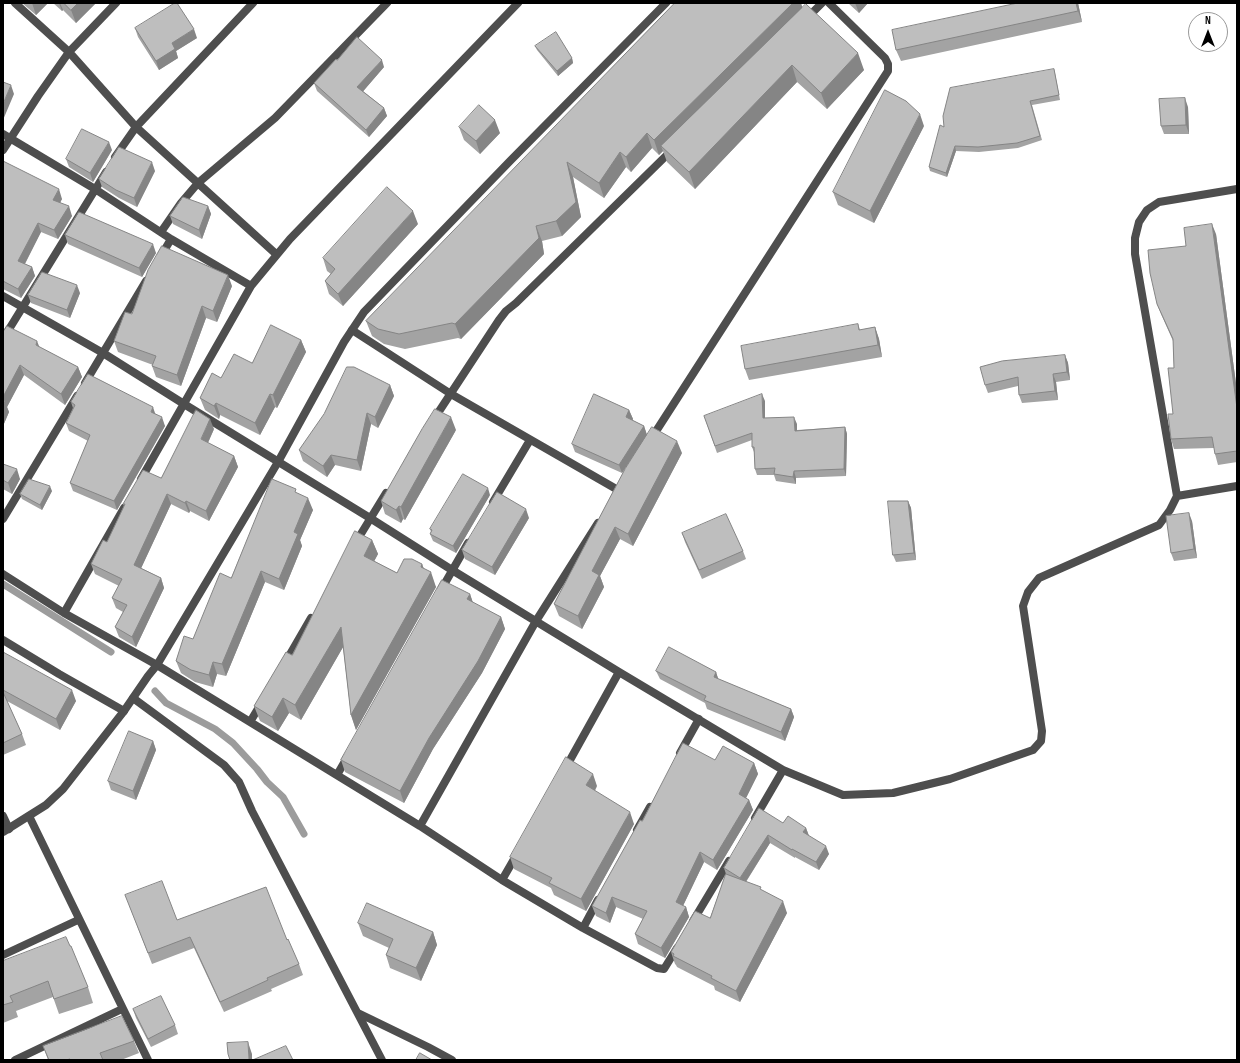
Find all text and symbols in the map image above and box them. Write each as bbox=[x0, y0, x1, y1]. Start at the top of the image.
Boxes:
north arrow bbox=[1188, 12, 1228, 52]
text: N bbox=[1205, 14, 1211, 27]

